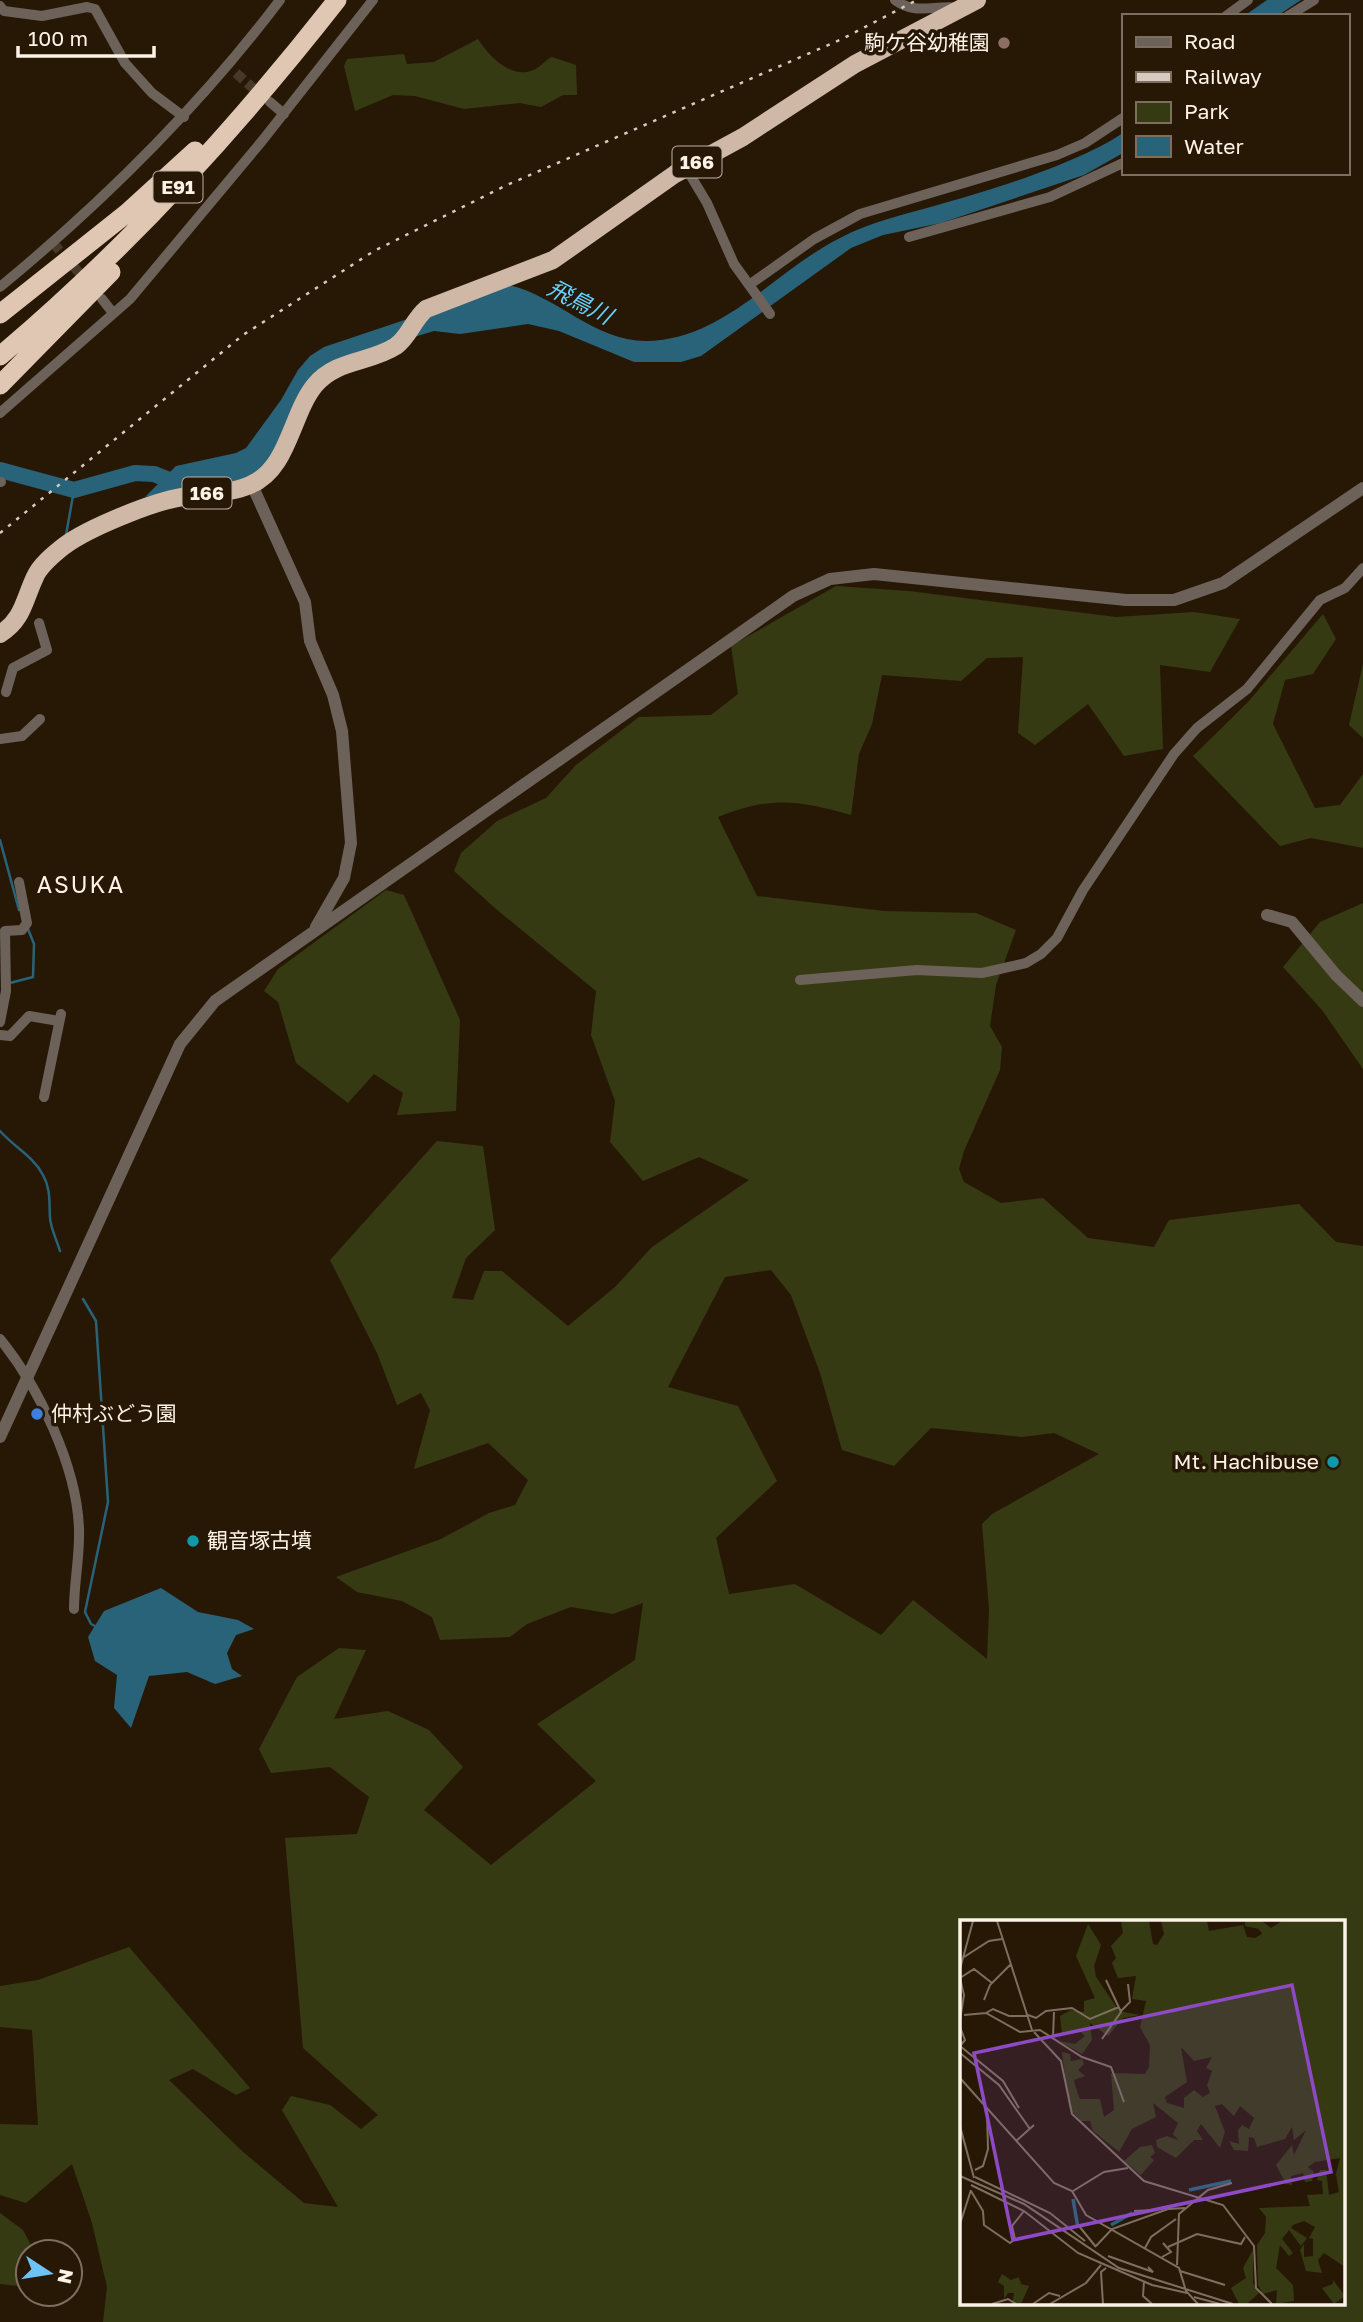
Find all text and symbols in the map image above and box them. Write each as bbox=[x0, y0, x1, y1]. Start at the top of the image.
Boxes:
scale bar bbox=[18, 14, 154, 58]
legend bbox=[1122, 14, 1349, 175]
text: 100 m bbox=[28, 25, 88, 51]
text: Road bbox=[1184, 28, 1235, 54]
place label: 駒ケ谷幼稚園 bbox=[864, 29, 990, 55]
marker: 駒ケ谷幼稚園 bbox=[996, 35, 1012, 51]
text: Railway bbox=[1184, 63, 1262, 89]
text: Park bbox=[1184, 98, 1230, 124]
text: Water bbox=[1184, 133, 1244, 159]
road number: 166 bbox=[672, 146, 722, 178]
road number: E91 bbox=[154, 172, 202, 202]
water label: 飛鳥川 bbox=[543, 273, 620, 331]
road number: 166 bbox=[182, 478, 232, 508]
district label: ASUKA bbox=[37, 870, 125, 898]
place label: 仲村ぶどう園 bbox=[51, 1400, 177, 1426]
marker: 仲村ぶどう園 bbox=[29, 1406, 45, 1422]
place label: Mt. Hachibuse bbox=[1174, 1448, 1319, 1474]
marker: Mt. Hachibuse bbox=[1325, 1454, 1341, 1470]
place label: 観音塚古墳 bbox=[207, 1527, 312, 1553]
marker: 観音塚古墳 bbox=[185, 1533, 201, 1549]
inset map bbox=[960, 1920, 1346, 2304]
north arrow bbox=[14, 2238, 84, 2308]
text: N bbox=[53, 2267, 79, 2286]

